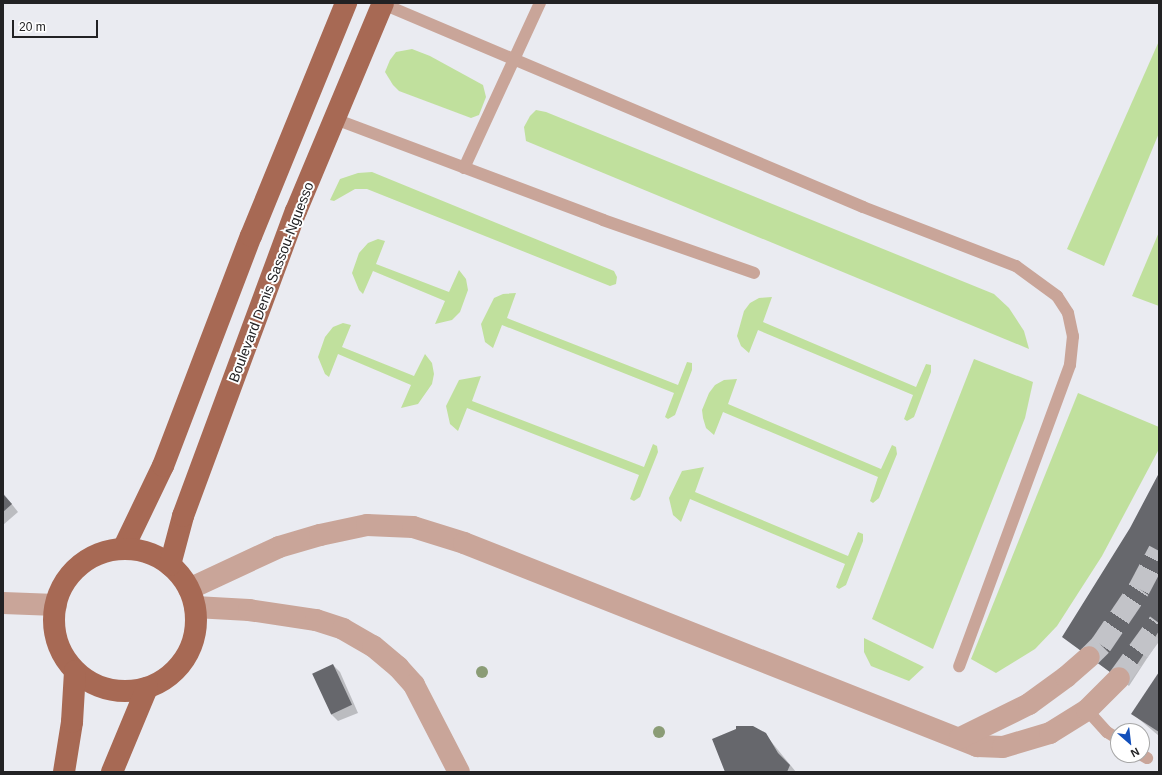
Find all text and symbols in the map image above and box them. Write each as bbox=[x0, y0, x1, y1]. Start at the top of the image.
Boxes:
scale bar bbox=[14, 12, 100, 38]
text: 20 m bbox=[19, 20, 46, 34]
street label: Boulevard Denis Sassou-Nguesso bbox=[225, 179, 317, 385]
north arrow bbox=[1110, 723, 1150, 763]
text: N bbox=[1129, 746, 1141, 760]

